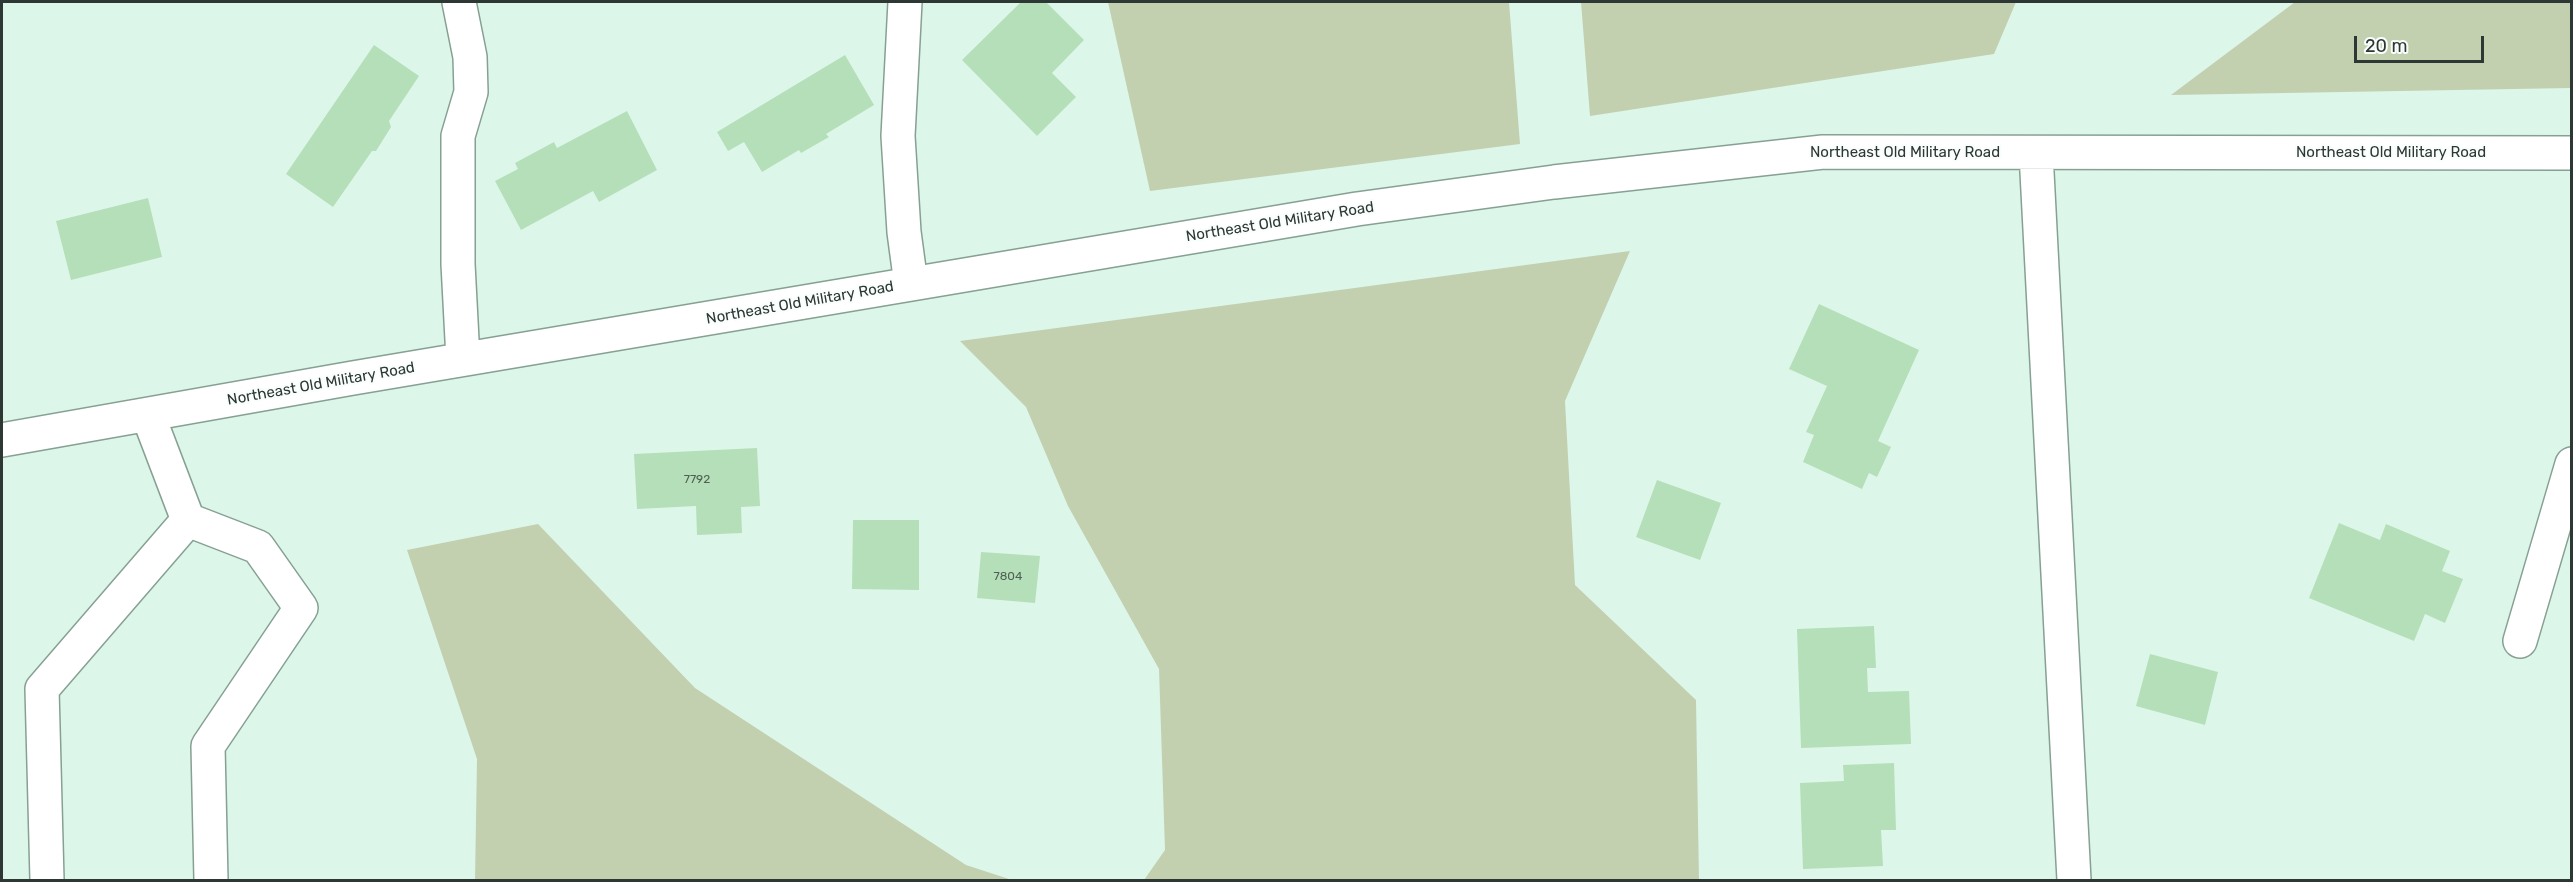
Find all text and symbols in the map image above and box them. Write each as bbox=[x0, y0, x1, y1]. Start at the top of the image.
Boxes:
scale bar bbox=[2357, 24, 2488, 62]
text: 20 m bbox=[2365, 35, 2407, 57]
street label: Northeast Old Military Road bbox=[1810, 144, 2000, 162]
street label: Northeast Old Military Road bbox=[2296, 144, 2486, 162]
street label: Northeast Old Military Road bbox=[1185, 198, 1375, 246]
street label: Northeast Old Military Road bbox=[705, 278, 895, 328]
street label: Northeast Old Military Road bbox=[226, 359, 416, 409]
house number: 7792 bbox=[684, 473, 710, 487]
house number: 7804 bbox=[994, 570, 1022, 584]

